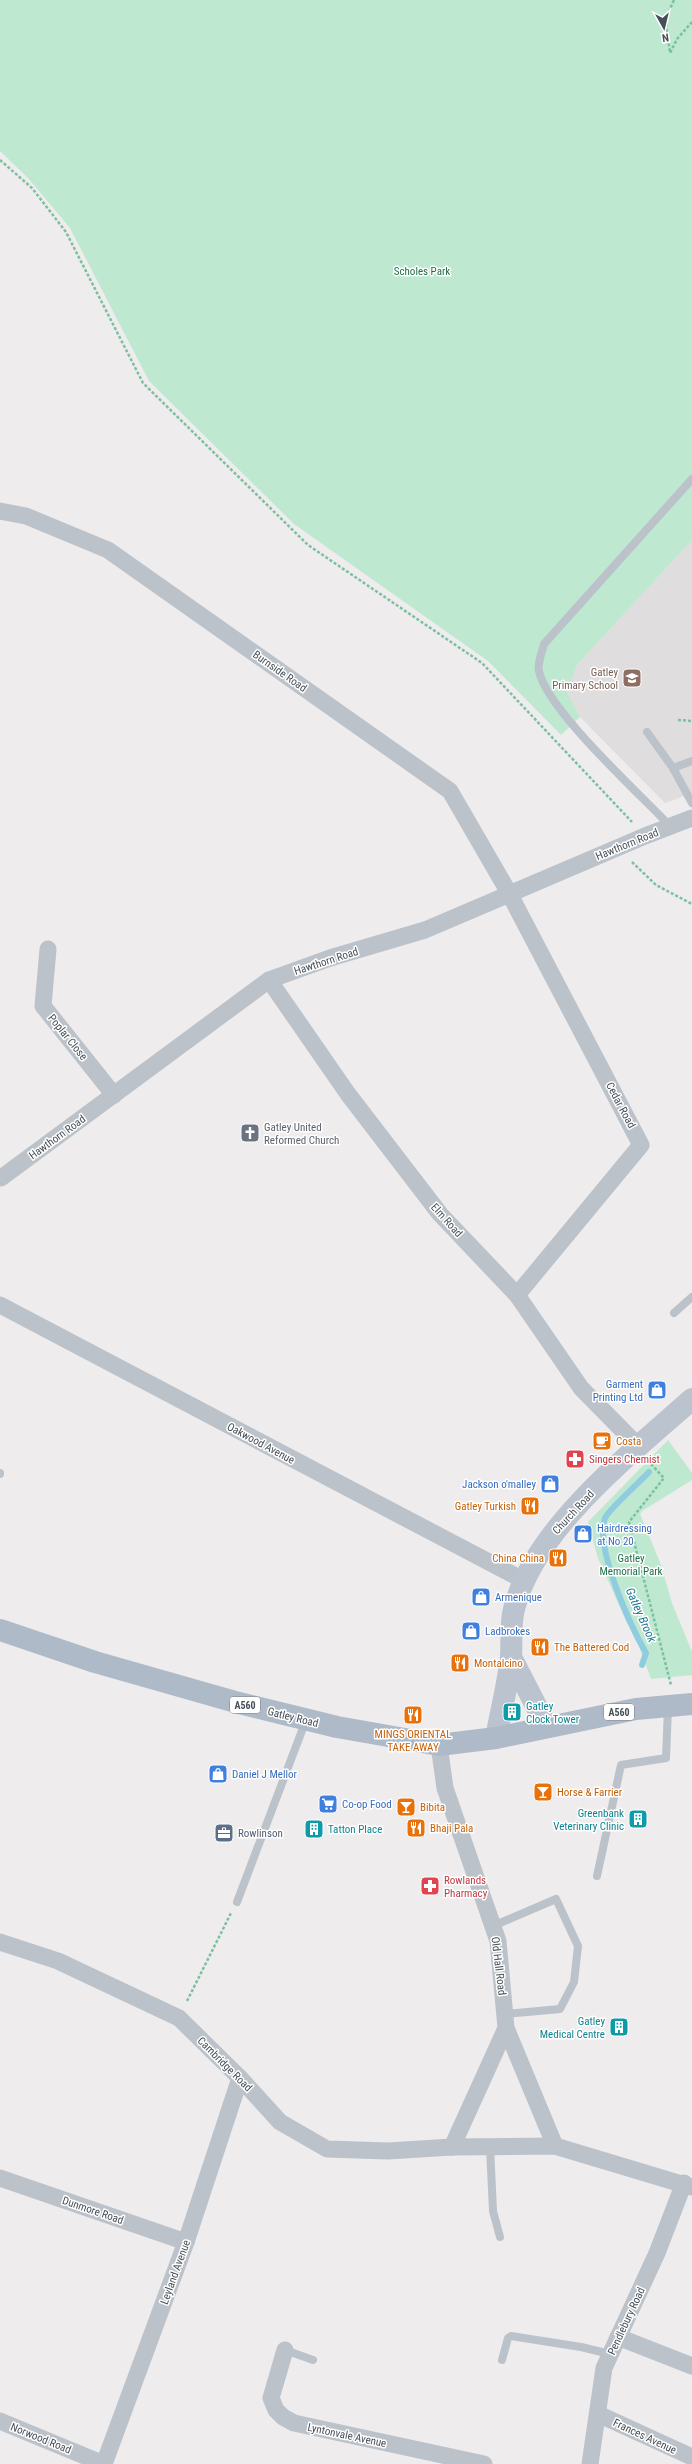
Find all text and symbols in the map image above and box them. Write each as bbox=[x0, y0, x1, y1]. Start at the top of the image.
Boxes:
north arrow bbox=[644, 8, 684, 48]
text: N bbox=[661, 31, 670, 44]
park label: Scholes Park bbox=[394, 265, 450, 278]
street label: Burnside Road bbox=[250, 648, 309, 695]
place label: Gatley Primary School bbox=[552, 666, 618, 692]
school or university icon: Gatley Primary School bbox=[621, 667, 643, 689]
street label: Hawthorn Road bbox=[594, 826, 661, 863]
street label: Hawthorn Road bbox=[292, 945, 360, 978]
street label: Poplar Close bbox=[45, 1012, 90, 1063]
street label: Cedar Road bbox=[603, 1080, 638, 1130]
street label: Hawthorn Road bbox=[27, 1113, 88, 1162]
place label: Gatley United Reformed Church bbox=[264, 1121, 339, 1147]
church icon: Gatley United Reformed Church bbox=[239, 1122, 261, 1144]
street label: Elm Road bbox=[428, 1201, 465, 1240]
place label: Garment Printing Ltd bbox=[593, 1378, 643, 1404]
shop icon: Garment Printing Ltd bbox=[646, 1379, 668, 1401]
street label: Oakwood Avenue bbox=[225, 1420, 297, 1467]
cafe icon: Costa bbox=[591, 1430, 613, 1452]
place label: Costa bbox=[616, 1435, 641, 1448]
pharmacy icon: Singers Chemist bbox=[564, 1448, 586, 1470]
place label: Singers Chemist bbox=[589, 1453, 660, 1466]
shop icon: Jackson o'malley bbox=[539, 1473, 561, 1495]
place label: Jackson o'malley bbox=[462, 1478, 536, 1491]
street label: Church Road bbox=[550, 1488, 597, 1537]
restaurant icon: Gatley Turkish bbox=[519, 1495, 541, 1517]
place label: Gatley Turkish bbox=[455, 1500, 516, 1513]
place label: Hairdressing at No 20 bbox=[597, 1522, 652, 1548]
shop icon: Hairdressing at No 20 bbox=[572, 1523, 594, 1545]
restaurant icon: China China bbox=[547, 1547, 569, 1569]
place label: China China bbox=[492, 1552, 544, 1565]
park label: Gatley Memorial Park bbox=[599, 1552, 663, 1578]
shop icon: Armenique bbox=[470, 1586, 492, 1608]
water label: Gatley Brook bbox=[623, 1586, 660, 1645]
place label: Armenique bbox=[495, 1591, 542, 1604]
shop icon: Ladbrokes bbox=[460, 1620, 482, 1642]
place label: Ladbrokes bbox=[485, 1625, 530, 1638]
restaurant icon: The Battered Cod bbox=[529, 1636, 551, 1658]
place label: The Battered Cod bbox=[554, 1641, 629, 1654]
restaurant icon: Montalcino bbox=[449, 1652, 471, 1674]
place label: Montalcino bbox=[474, 1657, 523, 1670]
road number: A560 bbox=[230, 1697, 260, 1713]
place label: Gatley Clock Tower bbox=[526, 1700, 580, 1726]
building icon: Gatley Clock Tower bbox=[501, 1701, 523, 1723]
restaurant icon: MINGS ORIENTAL TAKE AWAY bbox=[402, 1704, 424, 1726]
road number: A560 bbox=[604, 1704, 634, 1720]
street label: Gatley Road bbox=[266, 1705, 320, 1730]
place label: MINGS ORIENTAL TAKE AWAY bbox=[375, 1728, 451, 1754]
shop icon: Daniel J Mellor bbox=[207, 1763, 229, 1785]
place label: Daniel J Mellor bbox=[232, 1768, 297, 1781]
bar icon: Horse & Farrier bbox=[532, 1781, 554, 1803]
place label: Horse & Farrier bbox=[557, 1786, 623, 1799]
supermarket icon: Co-op Food bbox=[317, 1793, 339, 1815]
bar icon: Bibita bbox=[395, 1796, 417, 1818]
place label: Co-op Food bbox=[342, 1798, 392, 1811]
place label: Bibita bbox=[420, 1801, 445, 1814]
place label: Greenbank Veterinary Clinic bbox=[553, 1807, 624, 1833]
building icon: Greenbank Veterinary Clinic bbox=[627, 1808, 649, 1830]
restaurant icon: Bhaji Pala bbox=[405, 1817, 427, 1839]
building icon: Tatton Place bbox=[303, 1818, 325, 1840]
office icon: Rowlinson bbox=[213, 1822, 235, 1844]
place label: Bhaji Pala bbox=[430, 1822, 473, 1835]
place label: Tatton Place bbox=[328, 1823, 382, 1836]
place label: Rowlinson bbox=[238, 1827, 283, 1840]
place label: Rowlands Pharmacy bbox=[444, 1874, 488, 1900]
pharmacy icon: Rowlands Pharmacy bbox=[419, 1875, 441, 1897]
street label: Old Hall Road bbox=[488, 1936, 509, 1996]
place label: Gatley Medical Centre bbox=[540, 2015, 605, 2041]
building icon: Gatley Medical Centre bbox=[608, 2016, 630, 2038]
street label: Cambridge Road bbox=[195, 2034, 255, 2094]
street label: Dunmore Road bbox=[61, 2194, 125, 2227]
street label: Leyland Avenue bbox=[158, 2238, 193, 2306]
street label: Pendlebury Road bbox=[605, 2285, 648, 2357]
street label: Frances Avenue bbox=[611, 2416, 679, 2457]
street label: Norwood Road bbox=[9, 2420, 73, 2456]
street label: Lyntonvale Avenue bbox=[306, 2421, 387, 2450]

